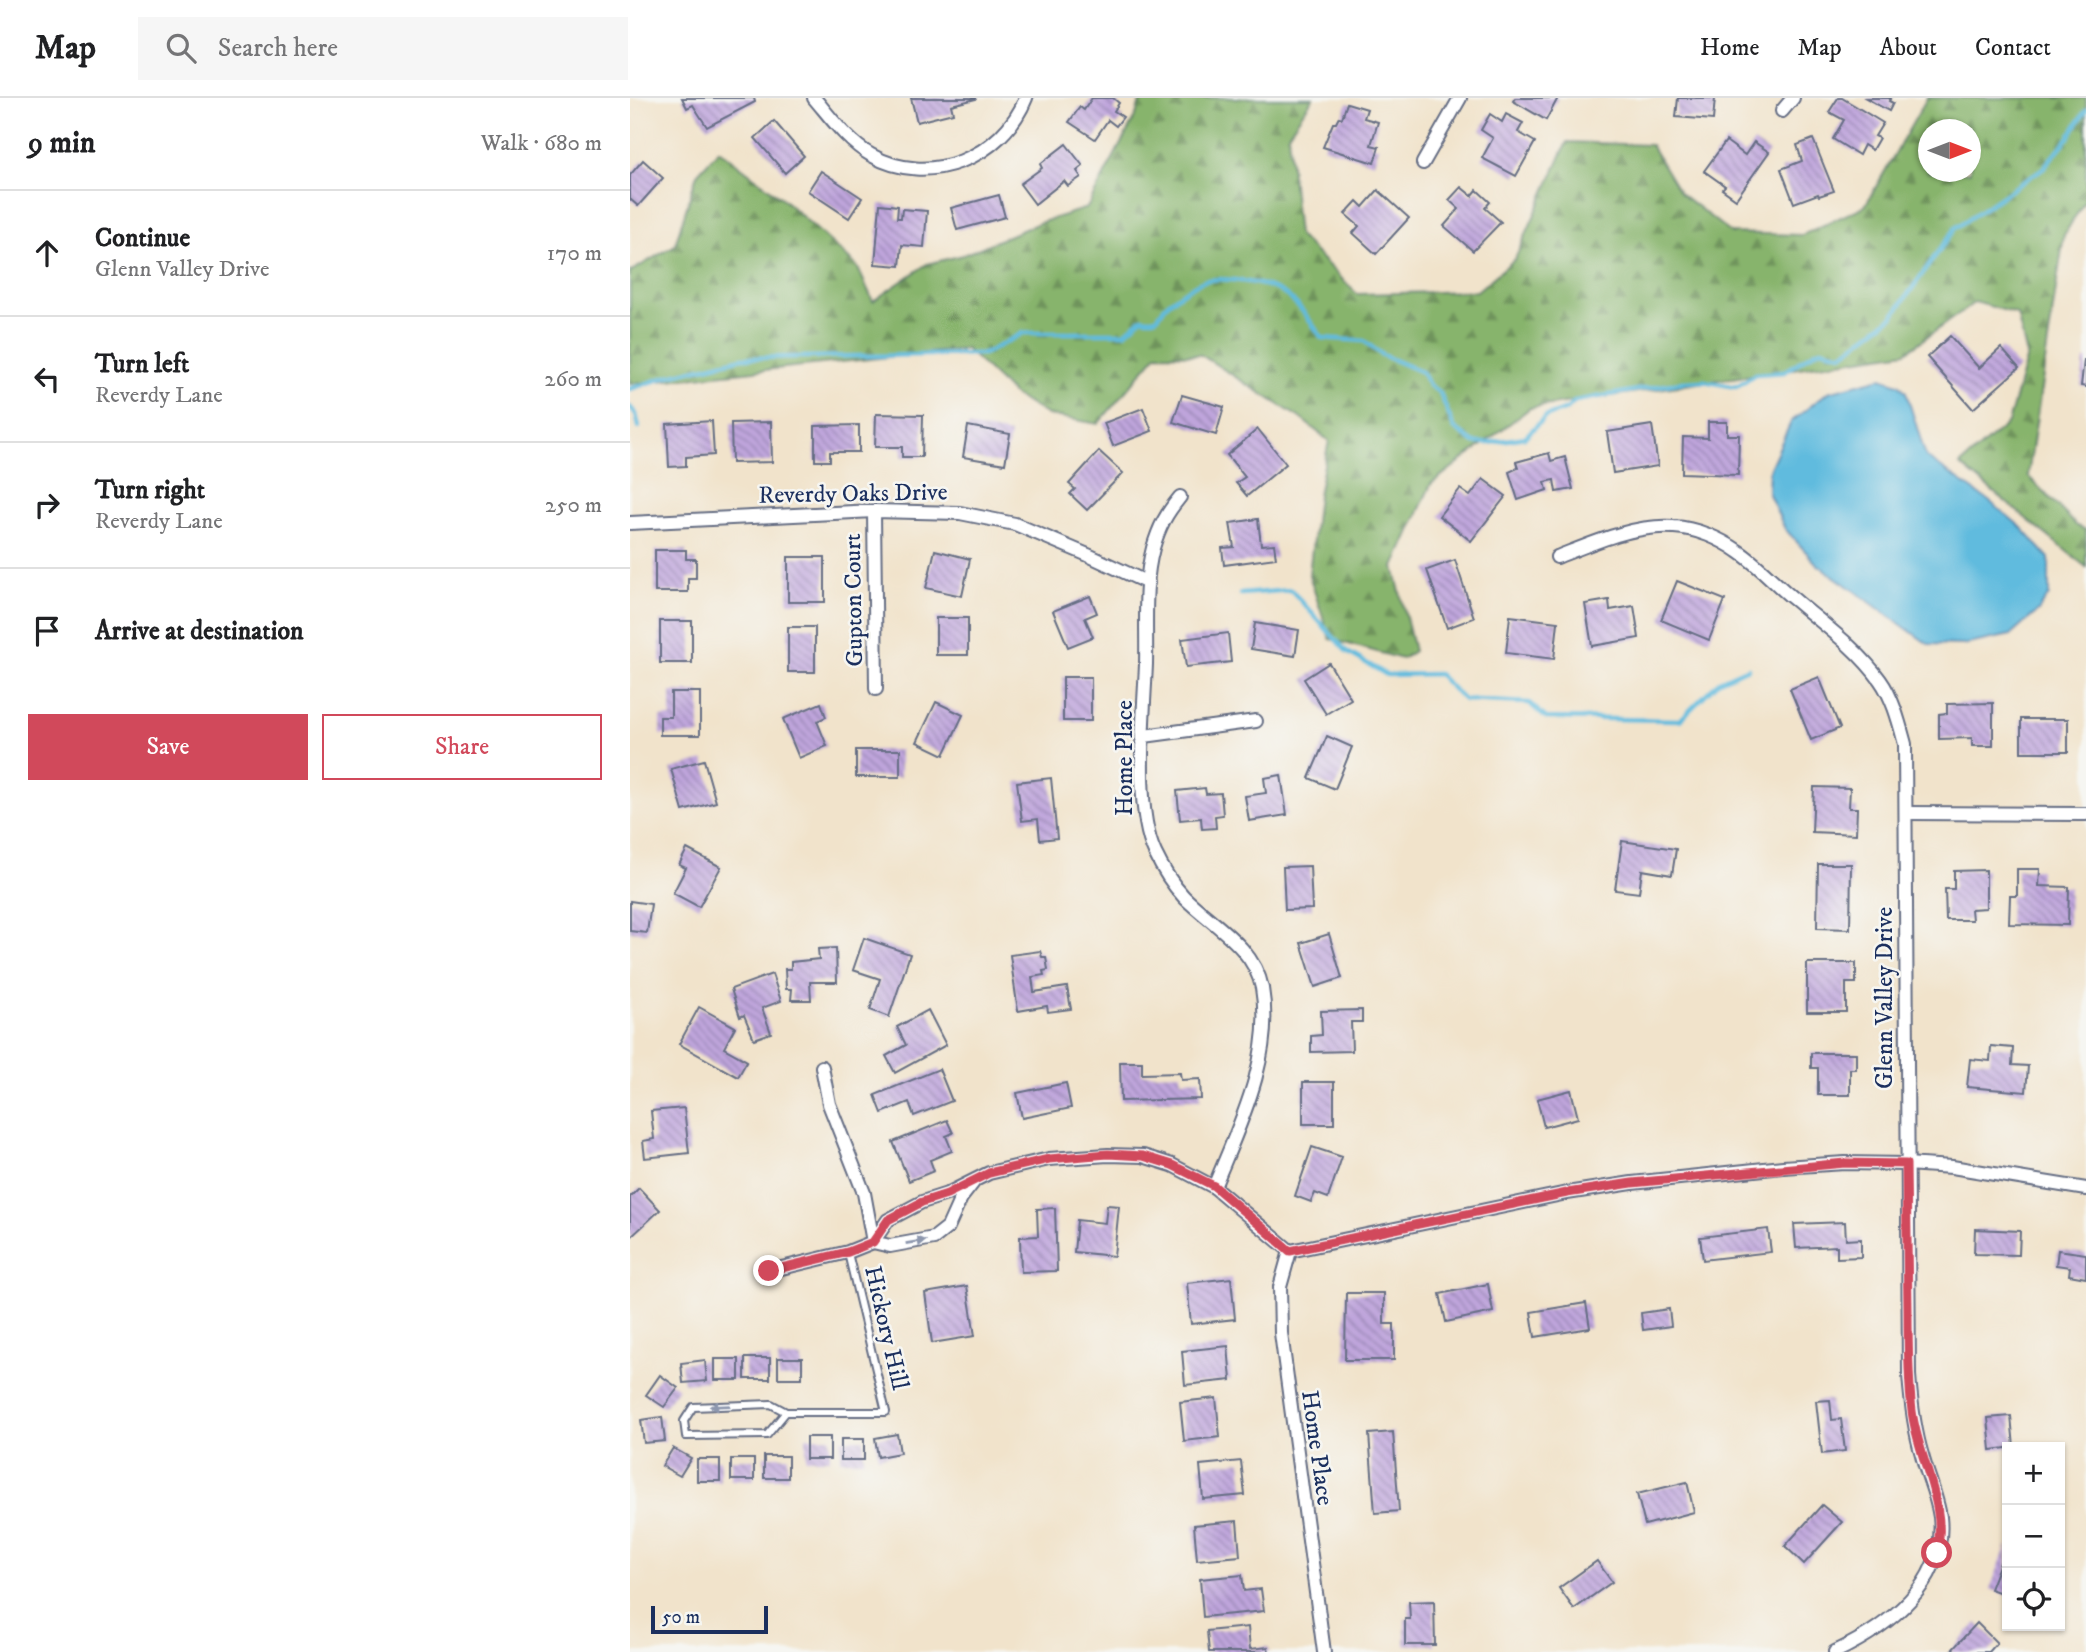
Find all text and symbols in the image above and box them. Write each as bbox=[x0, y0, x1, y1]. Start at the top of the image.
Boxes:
search box bbox=[138, 17, 628, 80]
text: Map bbox=[35, 28, 96, 69]
icon: search bbox=[162, 29, 200, 67]
text: Search here bbox=[218, 32, 338, 65]
text: Home bbox=[1700, 33, 1759, 63]
text: Map bbox=[1797, 33, 1842, 63]
text: About bbox=[1880, 33, 1937, 63]
text: Contact bbox=[1975, 33, 2051, 63]
north arrow bbox=[1918, 119, 1981, 182]
text: 9 min bbox=[28, 125, 95, 162]
text: Walk · 680 m bbox=[481, 129, 602, 158]
text: Continue bbox=[95, 222, 190, 255]
icon: ahead bbox=[28, 234, 66, 272]
text: 170 m bbox=[547, 239, 602, 268]
text: Glenn Valley Drive bbox=[95, 255, 270, 284]
text: Turn left bbox=[95, 348, 189, 381]
icon: left bbox=[28, 360, 66, 398]
text: 260 m bbox=[544, 365, 602, 394]
text: Reverdy Lane bbox=[95, 381, 223, 410]
text: Turn right bbox=[95, 474, 205, 507]
street label: Reverdy Oaks Drive bbox=[758, 477, 948, 511]
icon: right bbox=[28, 486, 66, 524]
text: 250 m bbox=[545, 491, 602, 520]
text: Reverdy Lane bbox=[95, 507, 223, 536]
street label: Gupton Court bbox=[838, 533, 870, 667]
icon: arrive bbox=[28, 612, 66, 650]
text: Arrive at destination bbox=[95, 615, 304, 648]
street label: Home Place bbox=[1110, 700, 1140, 816]
button: Save bbox=[28, 714, 308, 780]
button: Share bbox=[322, 714, 602, 780]
street label: Glenn Valley Drive bbox=[1870, 907, 1900, 1089]
one-way arrow bbox=[905, 1237, 927, 1248]
route end bbox=[753, 1255, 784, 1286]
street label: Hickory Hill bbox=[857, 1263, 915, 1394]
street label: Home Place bbox=[1294, 1388, 1340, 1508]
one-way arrow bbox=[708, 1400, 730, 1411]
map controls bbox=[2002, 1442, 2065, 1631]
button: + bbox=[2002, 1442, 2065, 1505]
button: − bbox=[2002, 1505, 2065, 1568]
route start bbox=[1921, 1537, 1952, 1568]
button: locate bbox=[2002, 1568, 2065, 1631]
scale bar bbox=[651, 1603, 768, 1635]
text: 50 m bbox=[662, 1606, 700, 1629]

